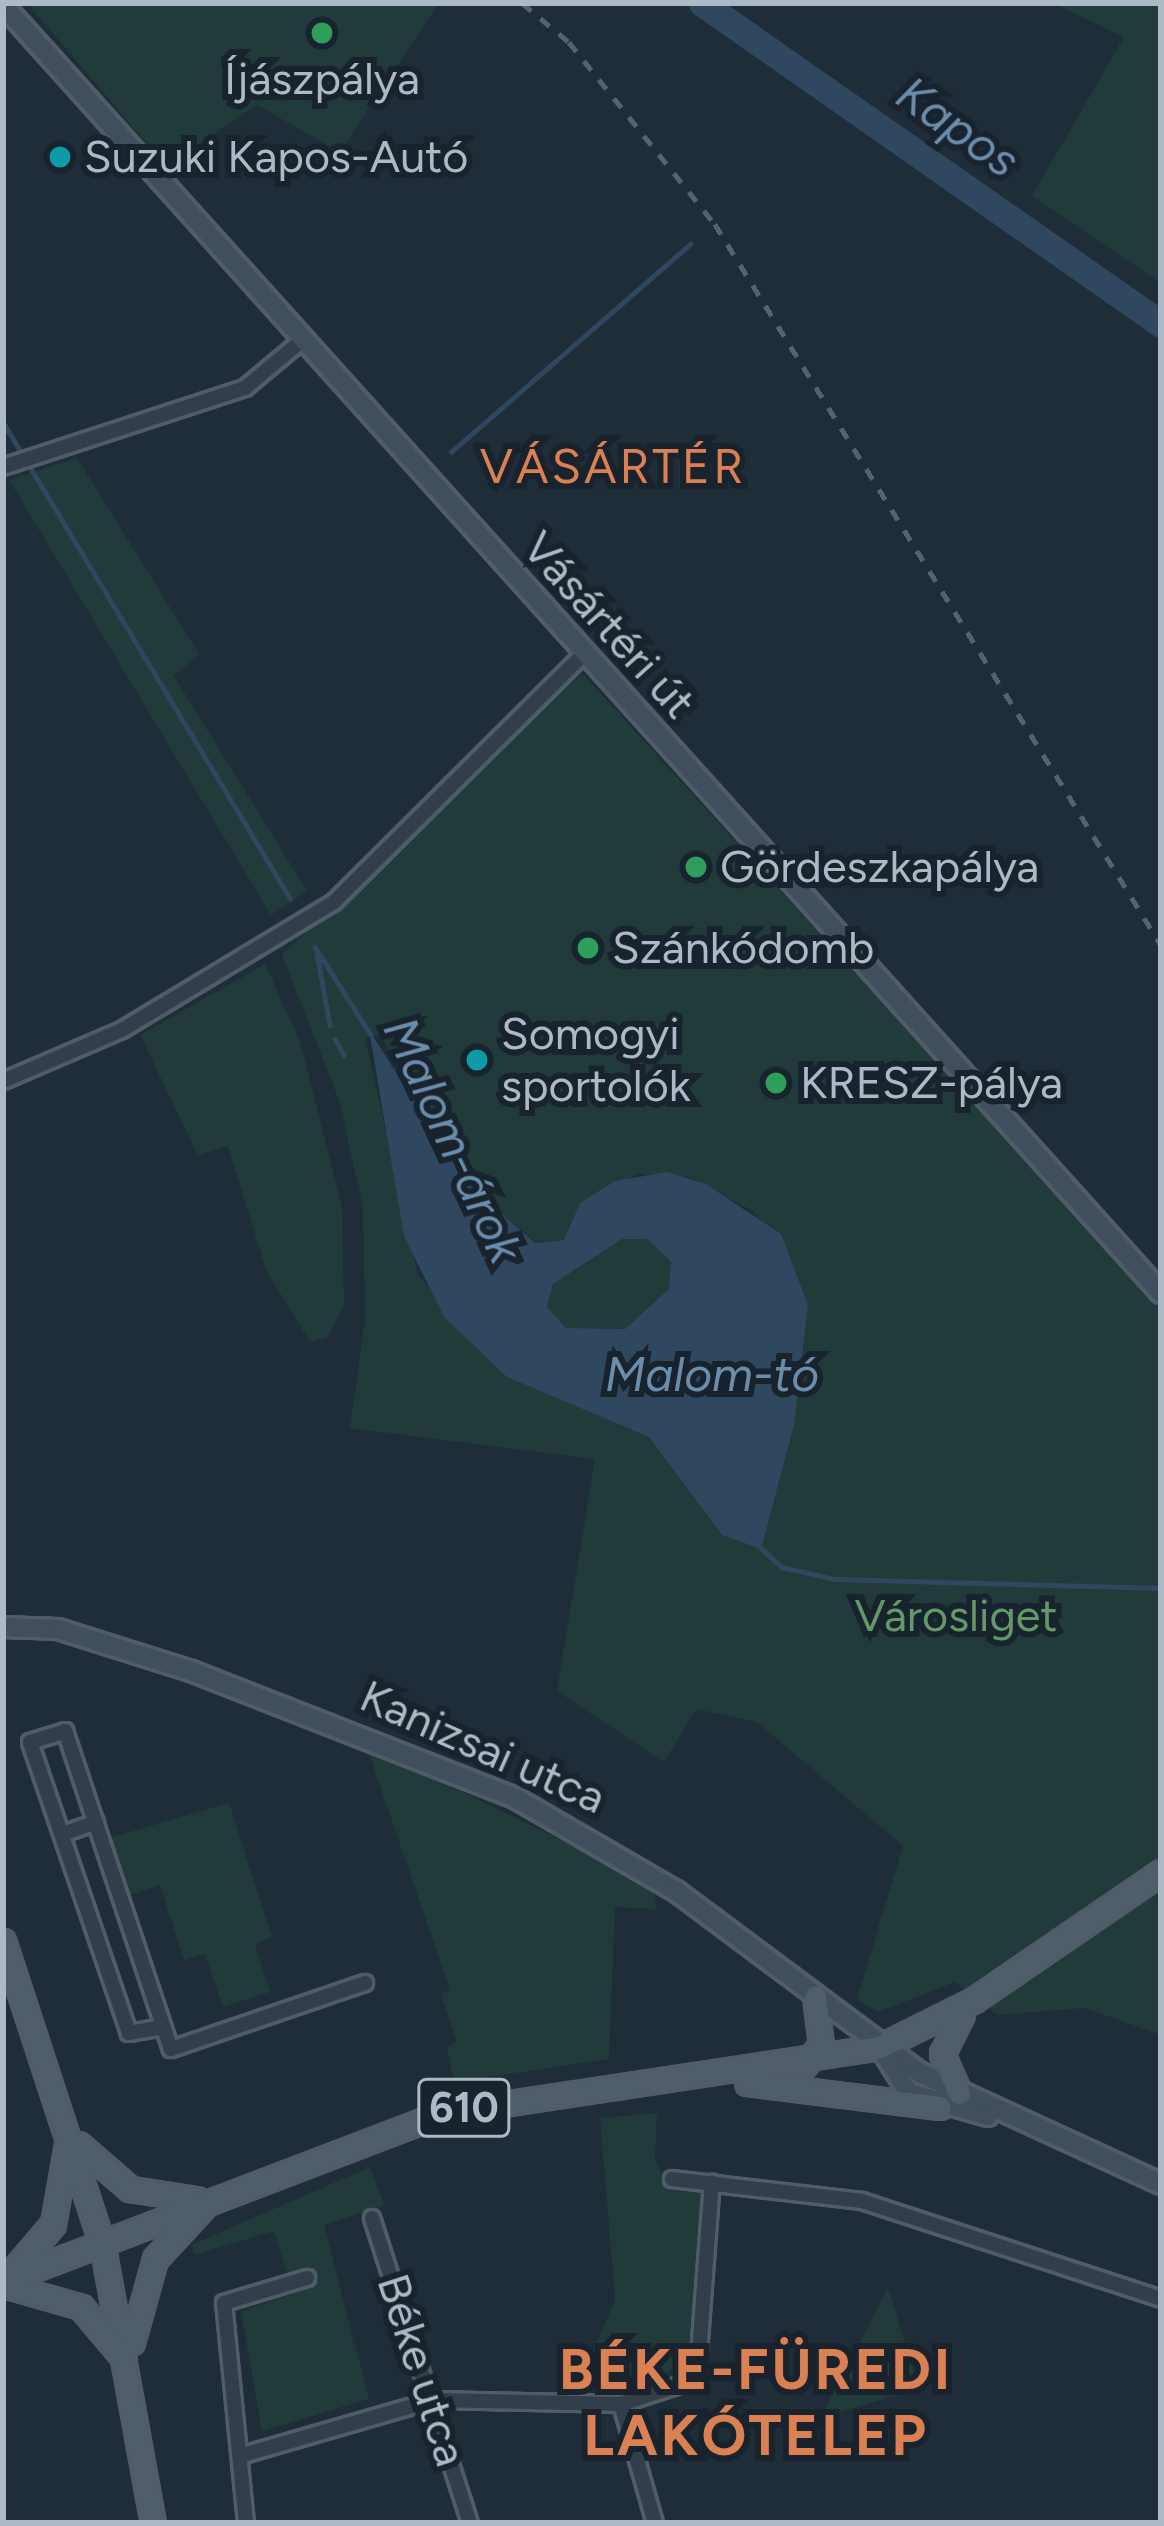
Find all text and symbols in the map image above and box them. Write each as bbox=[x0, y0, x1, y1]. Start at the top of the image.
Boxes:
marker: Íjászpálya bbox=[309, 20, 335, 46]
place label: Íjászpálya bbox=[224, 52, 420, 106]
water label: Kapos bbox=[886, 64, 1030, 190]
place label: Suzuki Kapos-Autó bbox=[84, 130, 468, 184]
marker: Suzuki Kapos-Autó bbox=[47, 144, 73, 170]
district label: VÁSÁRTÉR bbox=[480, 438, 746, 496]
street label: Vásártéri út bbox=[511, 521, 707, 729]
place label: Gördeszkapálya bbox=[720, 840, 1039, 894]
marker: Gördeszkapálya bbox=[683, 854, 709, 880]
place label: Szánkódomb bbox=[612, 921, 874, 975]
marker: Szánkódomb bbox=[575, 935, 601, 961]
place label: Somogyi sportolók bbox=[501, 1007, 691, 1113]
water label: Malom-árok bbox=[371, 1008, 535, 1272]
marker: Somogyi sportolók bbox=[464, 1047, 490, 1073]
place label: KRESZ-pálya bbox=[800, 1056, 1063, 1110]
marker: KRESZ-pálya bbox=[763, 1070, 789, 1096]
water label: Malom-tó bbox=[605, 1346, 819, 1404]
park label: Városliget bbox=[855, 1589, 1057, 1643]
street label: Kanizsai utca bbox=[352, 1669, 614, 1825]
road number: 610 bbox=[416, 2072, 512, 2144]
street label: Béke utca bbox=[366, 2267, 478, 2473]
district label: BÉKE-FÜREDI LAKÓTELEP bbox=[559, 2336, 953, 2470]

